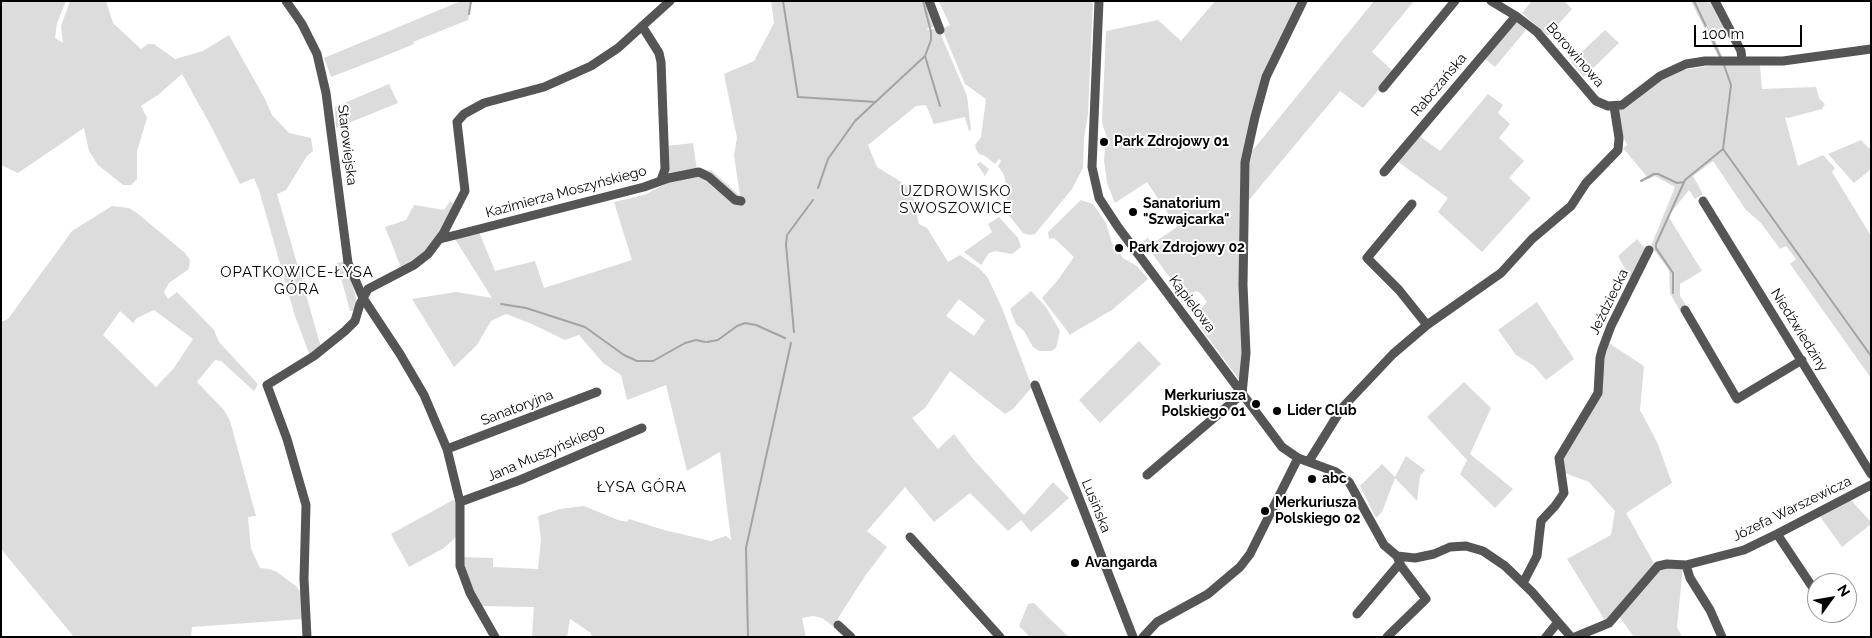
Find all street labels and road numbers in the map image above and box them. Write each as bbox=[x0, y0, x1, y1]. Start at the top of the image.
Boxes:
street label: Borowinowa bbox=[1542, 19, 1608, 91]
street label: Rabczańska bbox=[1408, 50, 1470, 120]
street label: Starowiejska bbox=[334, 104, 360, 186]
street label: Kazimierza Moszyńskiego bbox=[484, 162, 648, 222]
street label: Jeździecka bbox=[1586, 266, 1632, 338]
street label: Kąpielowa bbox=[1165, 272, 1219, 336]
street label: Niedźwiedziny bbox=[1767, 285, 1831, 375]
street label: Sanatoryjna bbox=[478, 387, 556, 429]
street label: Jana Muszyńskiego bbox=[485, 421, 607, 485]
street label: Józefa Warszewicza bbox=[1730, 473, 1854, 545]
street label: Lusińska bbox=[1078, 477, 1114, 535]

